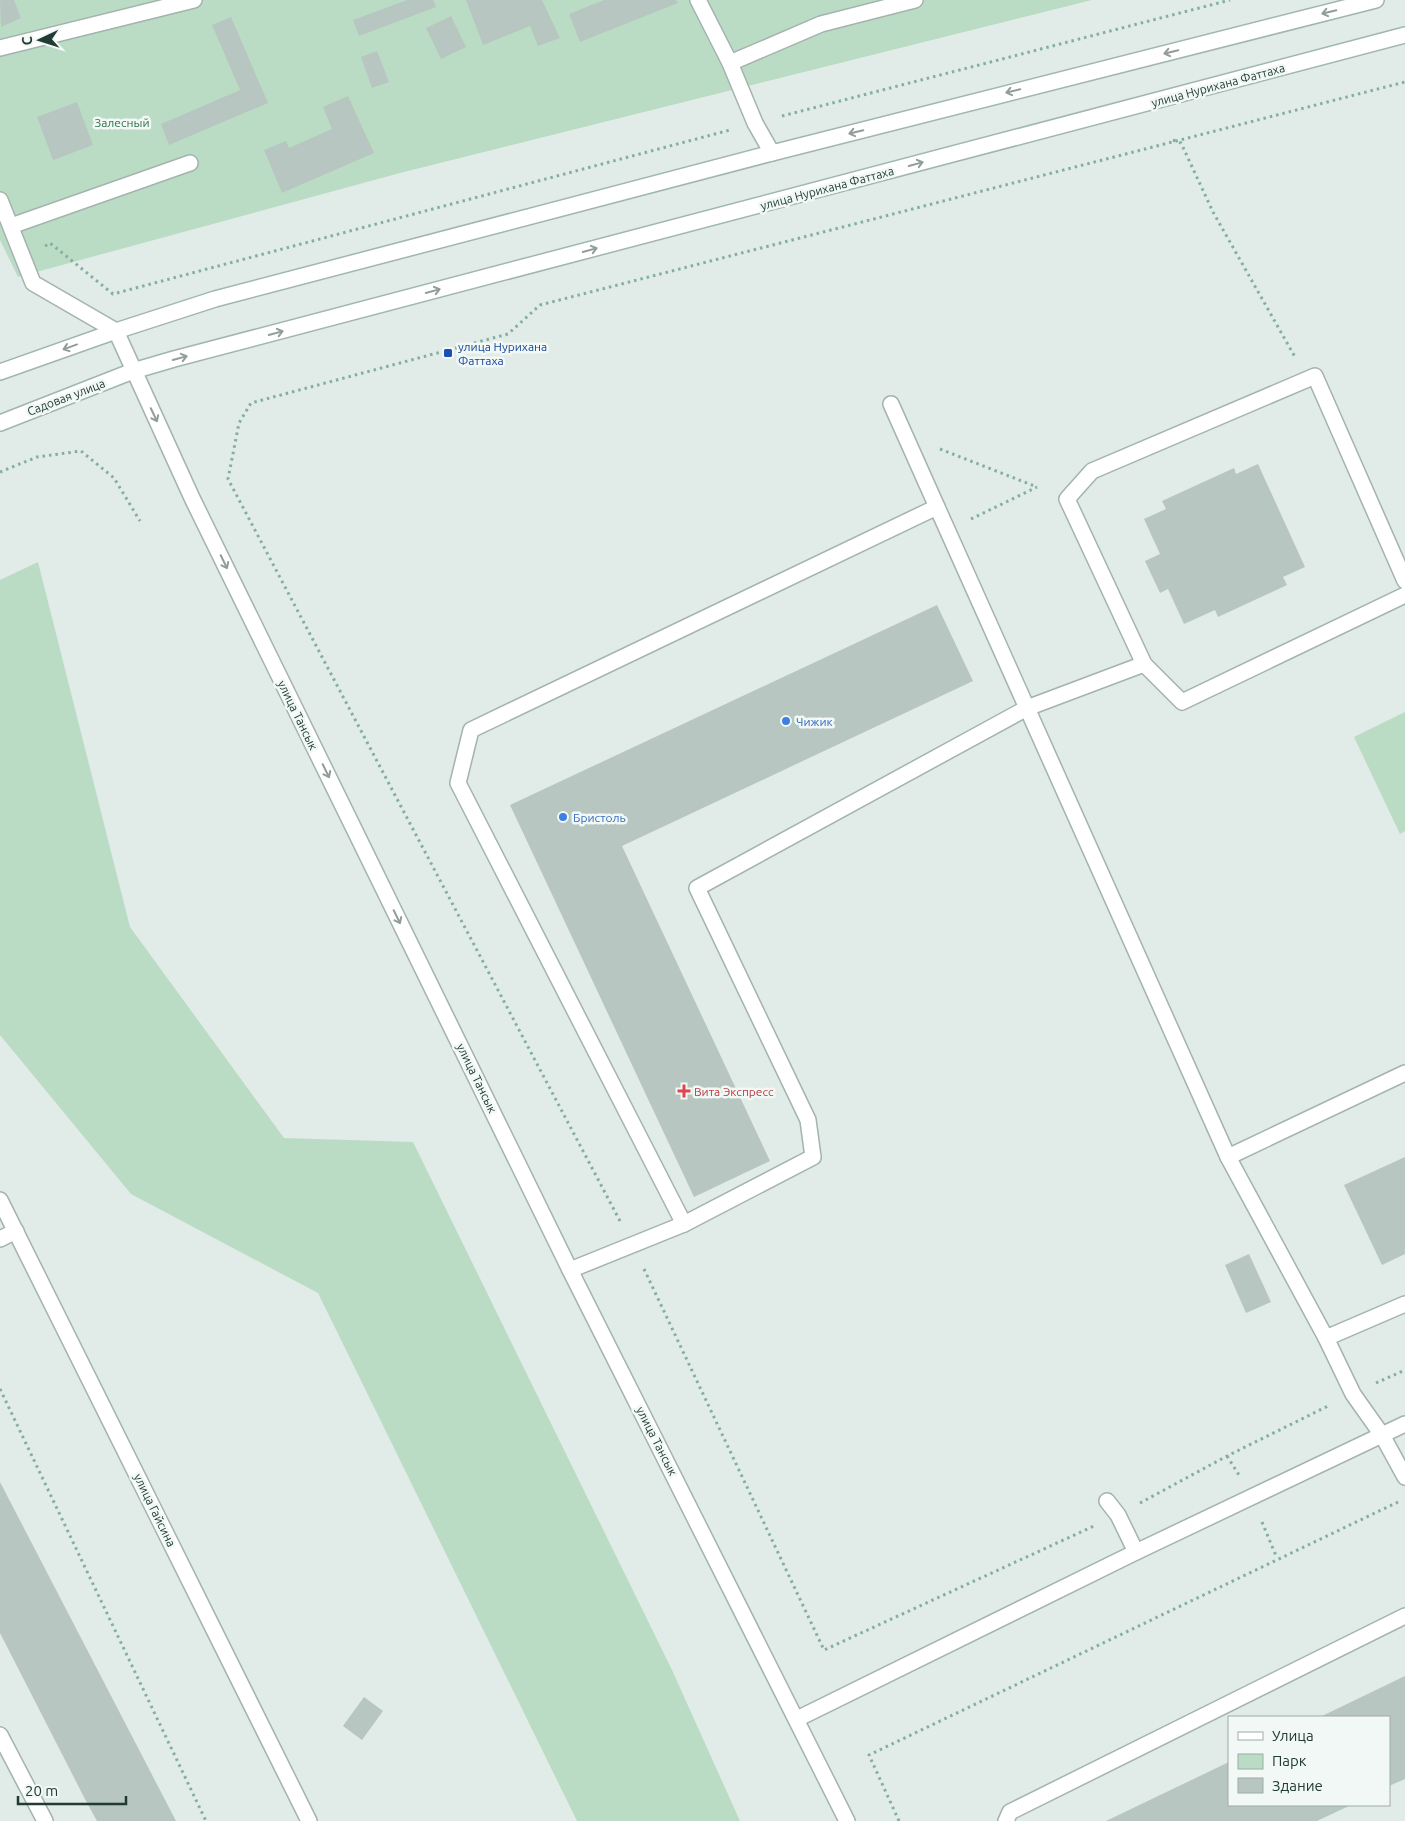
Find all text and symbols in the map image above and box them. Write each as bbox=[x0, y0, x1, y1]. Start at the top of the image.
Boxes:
one-way arrow bbox=[1321, 8, 1337, 17]
north arrow bbox=[15, 15, 65, 65]
text: С bbox=[19, 36, 35, 46]
one-way arrow bbox=[1163, 47, 1179, 57]
street label: улица Нурихана Фаттаха bbox=[1150, 61, 1286, 109]
one-way arrow bbox=[1006, 87, 1022, 97]
park label: Залесный bbox=[94, 116, 150, 129]
one-way arrow bbox=[848, 127, 864, 137]
one-way arrow bbox=[908, 159, 924, 168]
street label: улица Нурихана Фаттаха bbox=[759, 164, 895, 212]
one-way arrow bbox=[582, 245, 598, 254]
one-way arrow bbox=[424, 286, 440, 296]
one-way arrow bbox=[267, 327, 283, 337]
place label: улица Нурихана Фаттаха bbox=[458, 340, 547, 367]
one-way arrow bbox=[63, 343, 78, 352]
marker: улица Нурихана Фаттаха bbox=[442, 347, 454, 359]
one-way arrow bbox=[171, 353, 187, 362]
street label: Садовая улица bbox=[25, 376, 107, 418]
one-way arrow bbox=[149, 407, 159, 422]
one-way arrow bbox=[220, 554, 229, 569]
street label: улица Тансык bbox=[276, 678, 320, 752]
marker: Чижик bbox=[780, 715, 792, 727]
place label: Чижик bbox=[796, 715, 833, 728]
one-way arrow bbox=[321, 763, 331, 778]
marker: Бристоль bbox=[557, 811, 569, 823]
place label: Бристоль bbox=[573, 811, 626, 824]
one-way arrow bbox=[393, 909, 403, 924]
street label: улица Тансык bbox=[455, 1041, 499, 1115]
marker: Вита Экспресс bbox=[678, 1085, 690, 1097]
place label: Вита Экспресс bbox=[694, 1085, 774, 1098]
street label: улица Тансык bbox=[634, 1404, 680, 1478]
street label: улица Гайсина bbox=[132, 1471, 178, 1549]
legend bbox=[1228, 1716, 1390, 1806]
text: Улица bbox=[1272, 1727, 1314, 1744]
text: Парк bbox=[1272, 1752, 1307, 1769]
scale bar bbox=[18, 1774, 125, 1806]
text: Здание bbox=[1272, 1777, 1323, 1794]
text: 20 m bbox=[25, 1782, 58, 1799]

